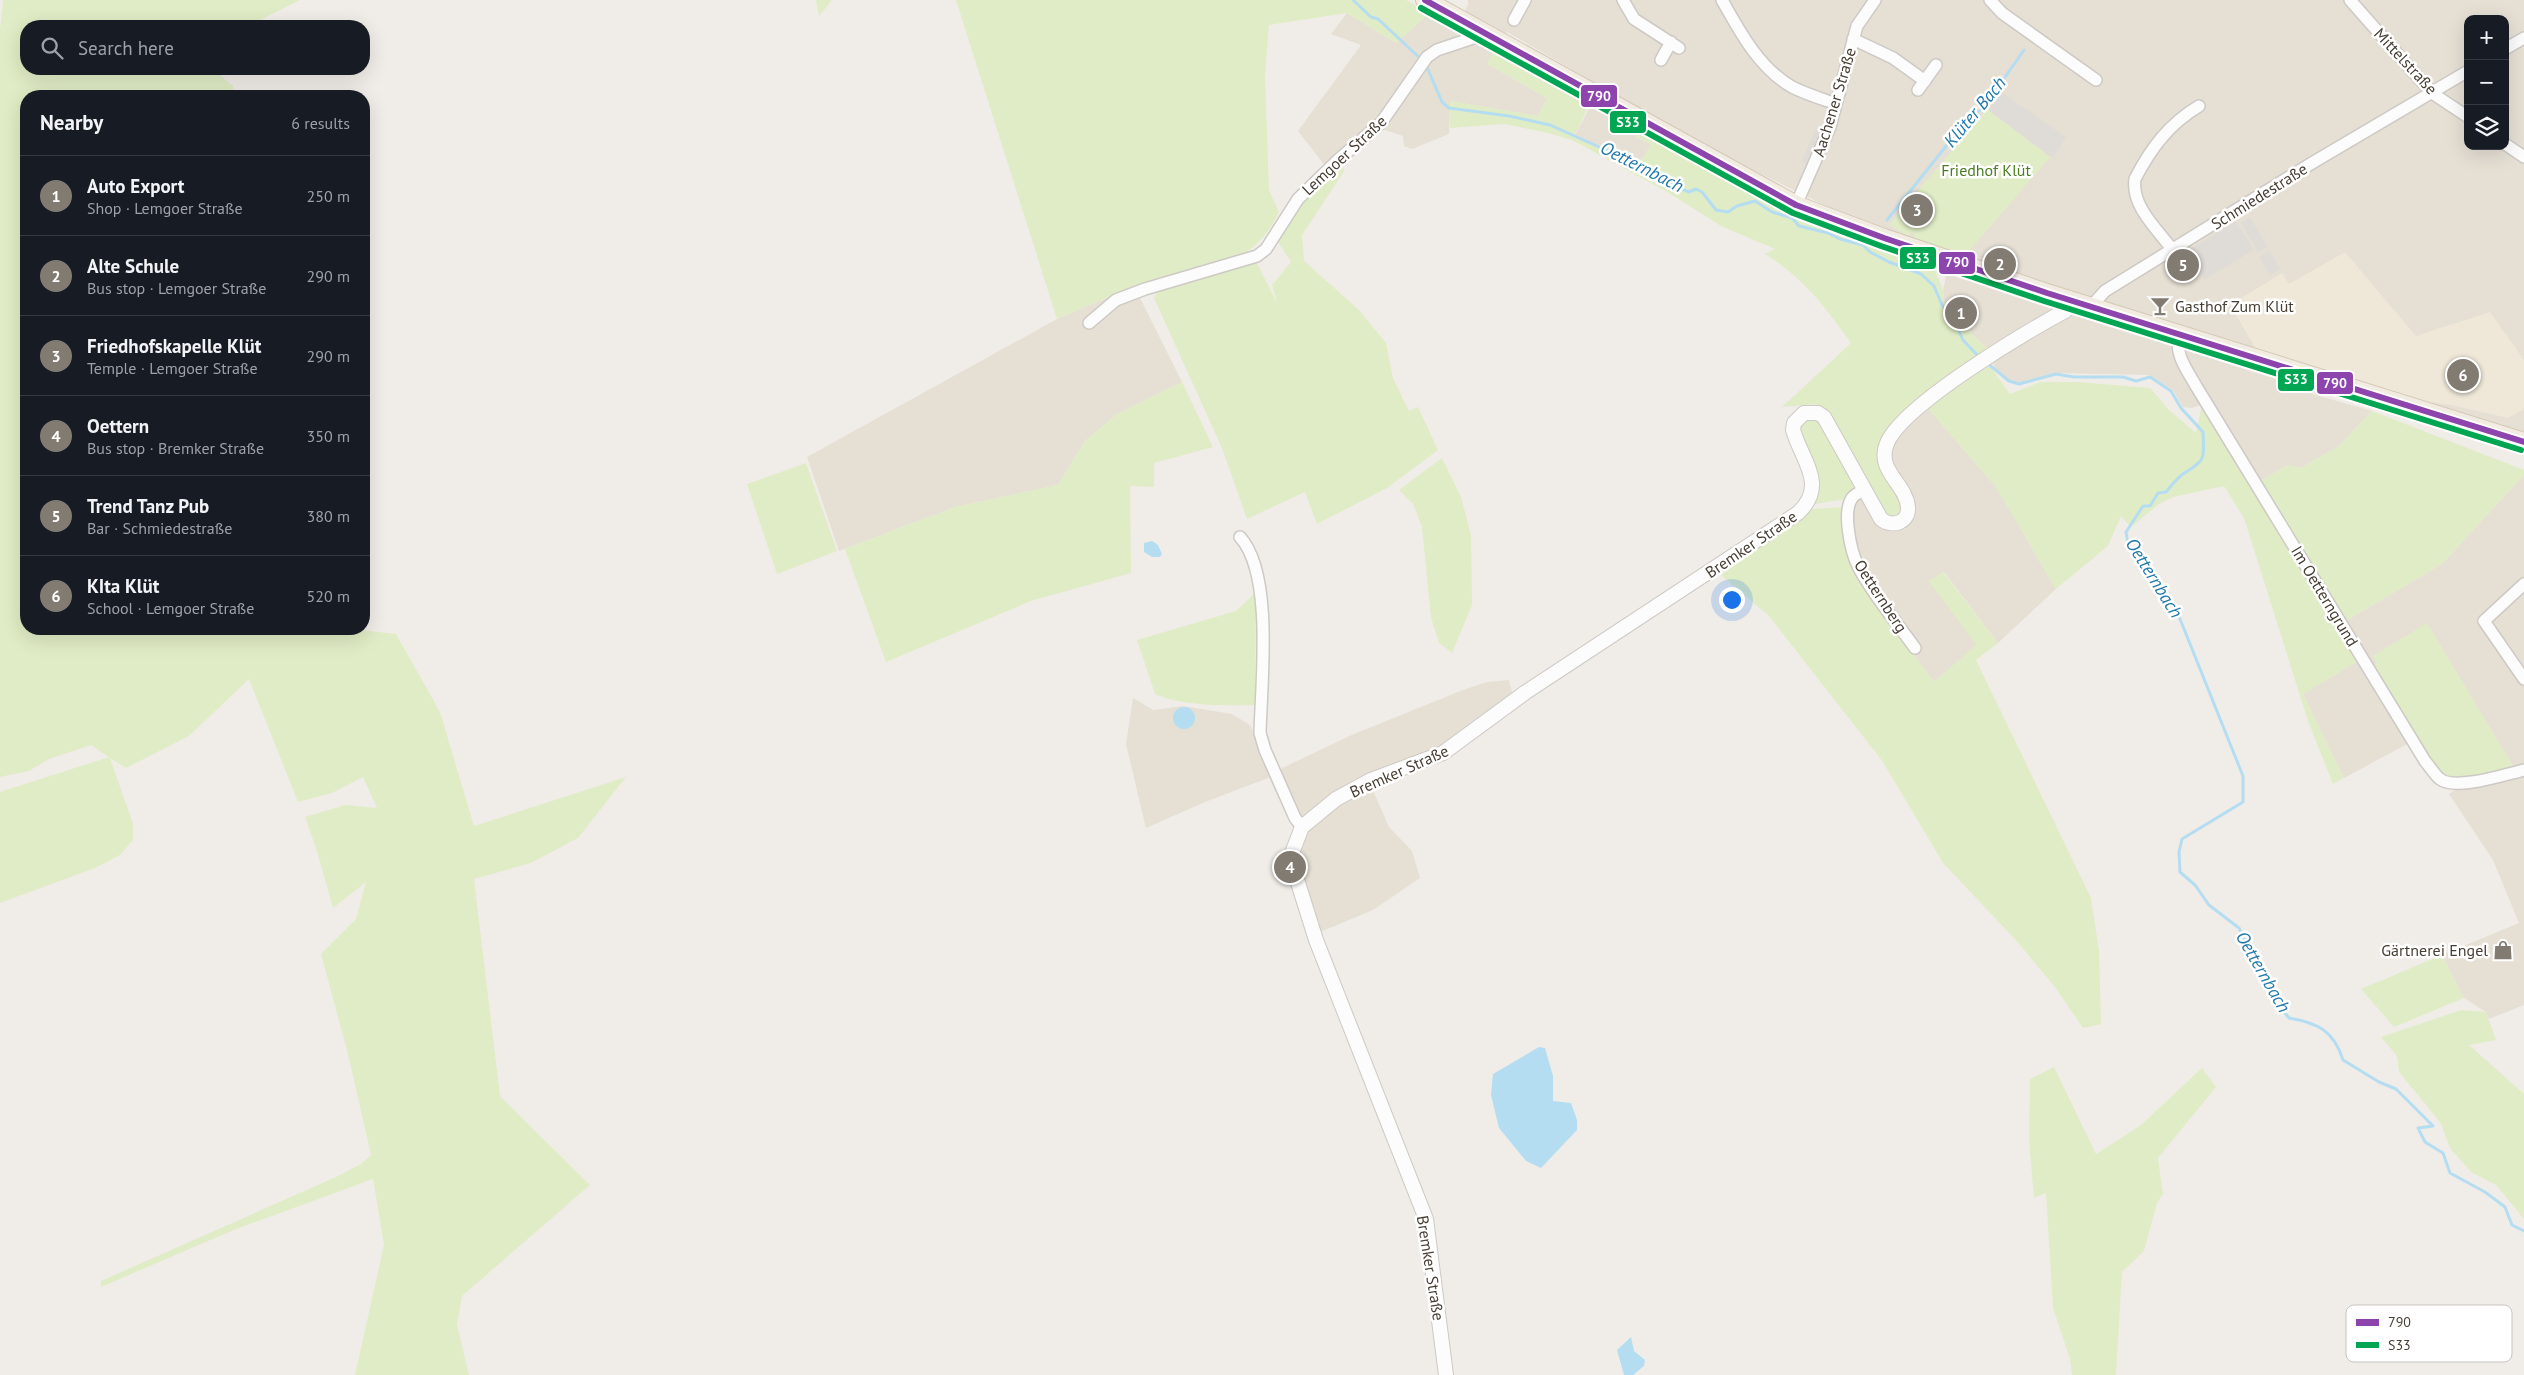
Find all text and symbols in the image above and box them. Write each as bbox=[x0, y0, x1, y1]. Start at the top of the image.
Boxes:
map controls bbox=[2464, 15, 2509, 150]
button: + bbox=[2464, 15, 2509, 60]
search box bbox=[20, 20, 370, 75]
street label: Mittelstraße bbox=[2370, 24, 2442, 98]
icon: search bbox=[38, 34, 66, 62]
text: Search here bbox=[78, 36, 174, 60]
street label: Aachener Straße bbox=[1808, 45, 1860, 159]
button: − bbox=[2464, 60, 2509, 105]
water label: Klüter Bach bbox=[1939, 72, 2011, 152]
line badge: 790 bbox=[1580, 84, 1618, 108]
text: 790 bbox=[1587, 87, 1611, 105]
button: layers bbox=[2464, 105, 2509, 150]
text: Nearby bbox=[40, 109, 103, 136]
line badge: S33 bbox=[1609, 110, 1647, 134]
street label: Lemgoer Straße bbox=[1298, 111, 1390, 199]
text: 6 results bbox=[291, 113, 350, 133]
text: S33 bbox=[1616, 113, 1640, 131]
water label: Oetternbach bbox=[1597, 136, 1688, 197]
street label: Schmiedestraße bbox=[2207, 158, 2311, 234]
park label: Friedhof Klüt bbox=[1941, 160, 2031, 180]
text: Auto Export bbox=[87, 174, 185, 198]
text: 1 bbox=[51, 186, 61, 206]
text: 250 m bbox=[307, 186, 350, 206]
pin: 3 bbox=[1901, 191, 1933, 229]
text: Shop · Lemgoer Straße bbox=[87, 198, 243, 218]
pin: 2 bbox=[1984, 245, 2016, 283]
line badge: S33 bbox=[1899, 246, 1937, 270]
pin: 5 bbox=[2167, 246, 2199, 284]
text: S33 bbox=[1906, 249, 1930, 267]
line badge: 790 bbox=[1938, 251, 1976, 275]
text: 790 bbox=[1945, 253, 1969, 271]
text: Alte Schule bbox=[87, 254, 179, 278]
text: 2 bbox=[51, 266, 61, 286]
text: 290 m bbox=[307, 266, 350, 286]
text: Bus stop · Lemgoer Straße bbox=[87, 278, 266, 298]
pin: 1 bbox=[1945, 294, 1977, 332]
bar icon: Gasthof Zum Klüt bbox=[2149, 295, 2171, 317]
place label: Gasthof Zum Klüt bbox=[2175, 296, 2294, 316]
text: Friedhofskapelle Klüt bbox=[87, 334, 261, 358]
text: 3 bbox=[51, 346, 61, 366]
text: 290 m bbox=[307, 346, 350, 366]
pin: 6 bbox=[2447, 356, 2479, 394]
text: Temple · Lemgoer Straße bbox=[87, 358, 258, 378]
line badge: S33 bbox=[2277, 368, 2315, 392]
text: S33 bbox=[2284, 370, 2308, 388]
line badge: 790 bbox=[2316, 371, 2354, 395]
text: 790 bbox=[2323, 374, 2347, 392]
text: Oettern bbox=[87, 414, 149, 438]
text: 4 bbox=[51, 426, 61, 446]
text: 350 m bbox=[307, 426, 350, 446]
text: Bus stop · Bremker Straße bbox=[87, 438, 264, 458]
text: Trend Tanz Pub bbox=[87, 494, 209, 518]
text: 5 bbox=[51, 506, 61, 526]
text: 380 m bbox=[307, 506, 350, 526]
street label: Bremker Straße bbox=[1701, 506, 1801, 582]
text: Bar · Schmiedestraße bbox=[87, 518, 232, 538]
water label: Oetternbach bbox=[2121, 533, 2188, 622]
street label: Im Oetterngrund bbox=[2287, 542, 2363, 650]
street label: Oetternberg bbox=[1850, 556, 1912, 636]
text: KIta Klüt bbox=[87, 574, 159, 598]
text: 6 bbox=[51, 586, 61, 606]
text: 520 m bbox=[307, 586, 350, 606]
your location bbox=[1719, 587, 1745, 613]
text: School · Lemgoer Straße bbox=[87, 598, 254, 618]
street label: Bremker Straße bbox=[1346, 740, 1452, 802]
pin: 4 bbox=[1274, 848, 1306, 886]
water label: Oetternbach bbox=[2231, 927, 2296, 1017]
shop icon: Gärtnerei Engel bbox=[2492, 939, 2514, 961]
place label: Gärtnerei Engel bbox=[2381, 940, 2488, 960]
street label: Bremker Straße bbox=[1413, 1214, 1449, 1322]
legend bbox=[2346, 1305, 2512, 1362]
text: 790 bbox=[2388, 1313, 2411, 1331]
text: S33 bbox=[2388, 1336, 2411, 1354]

